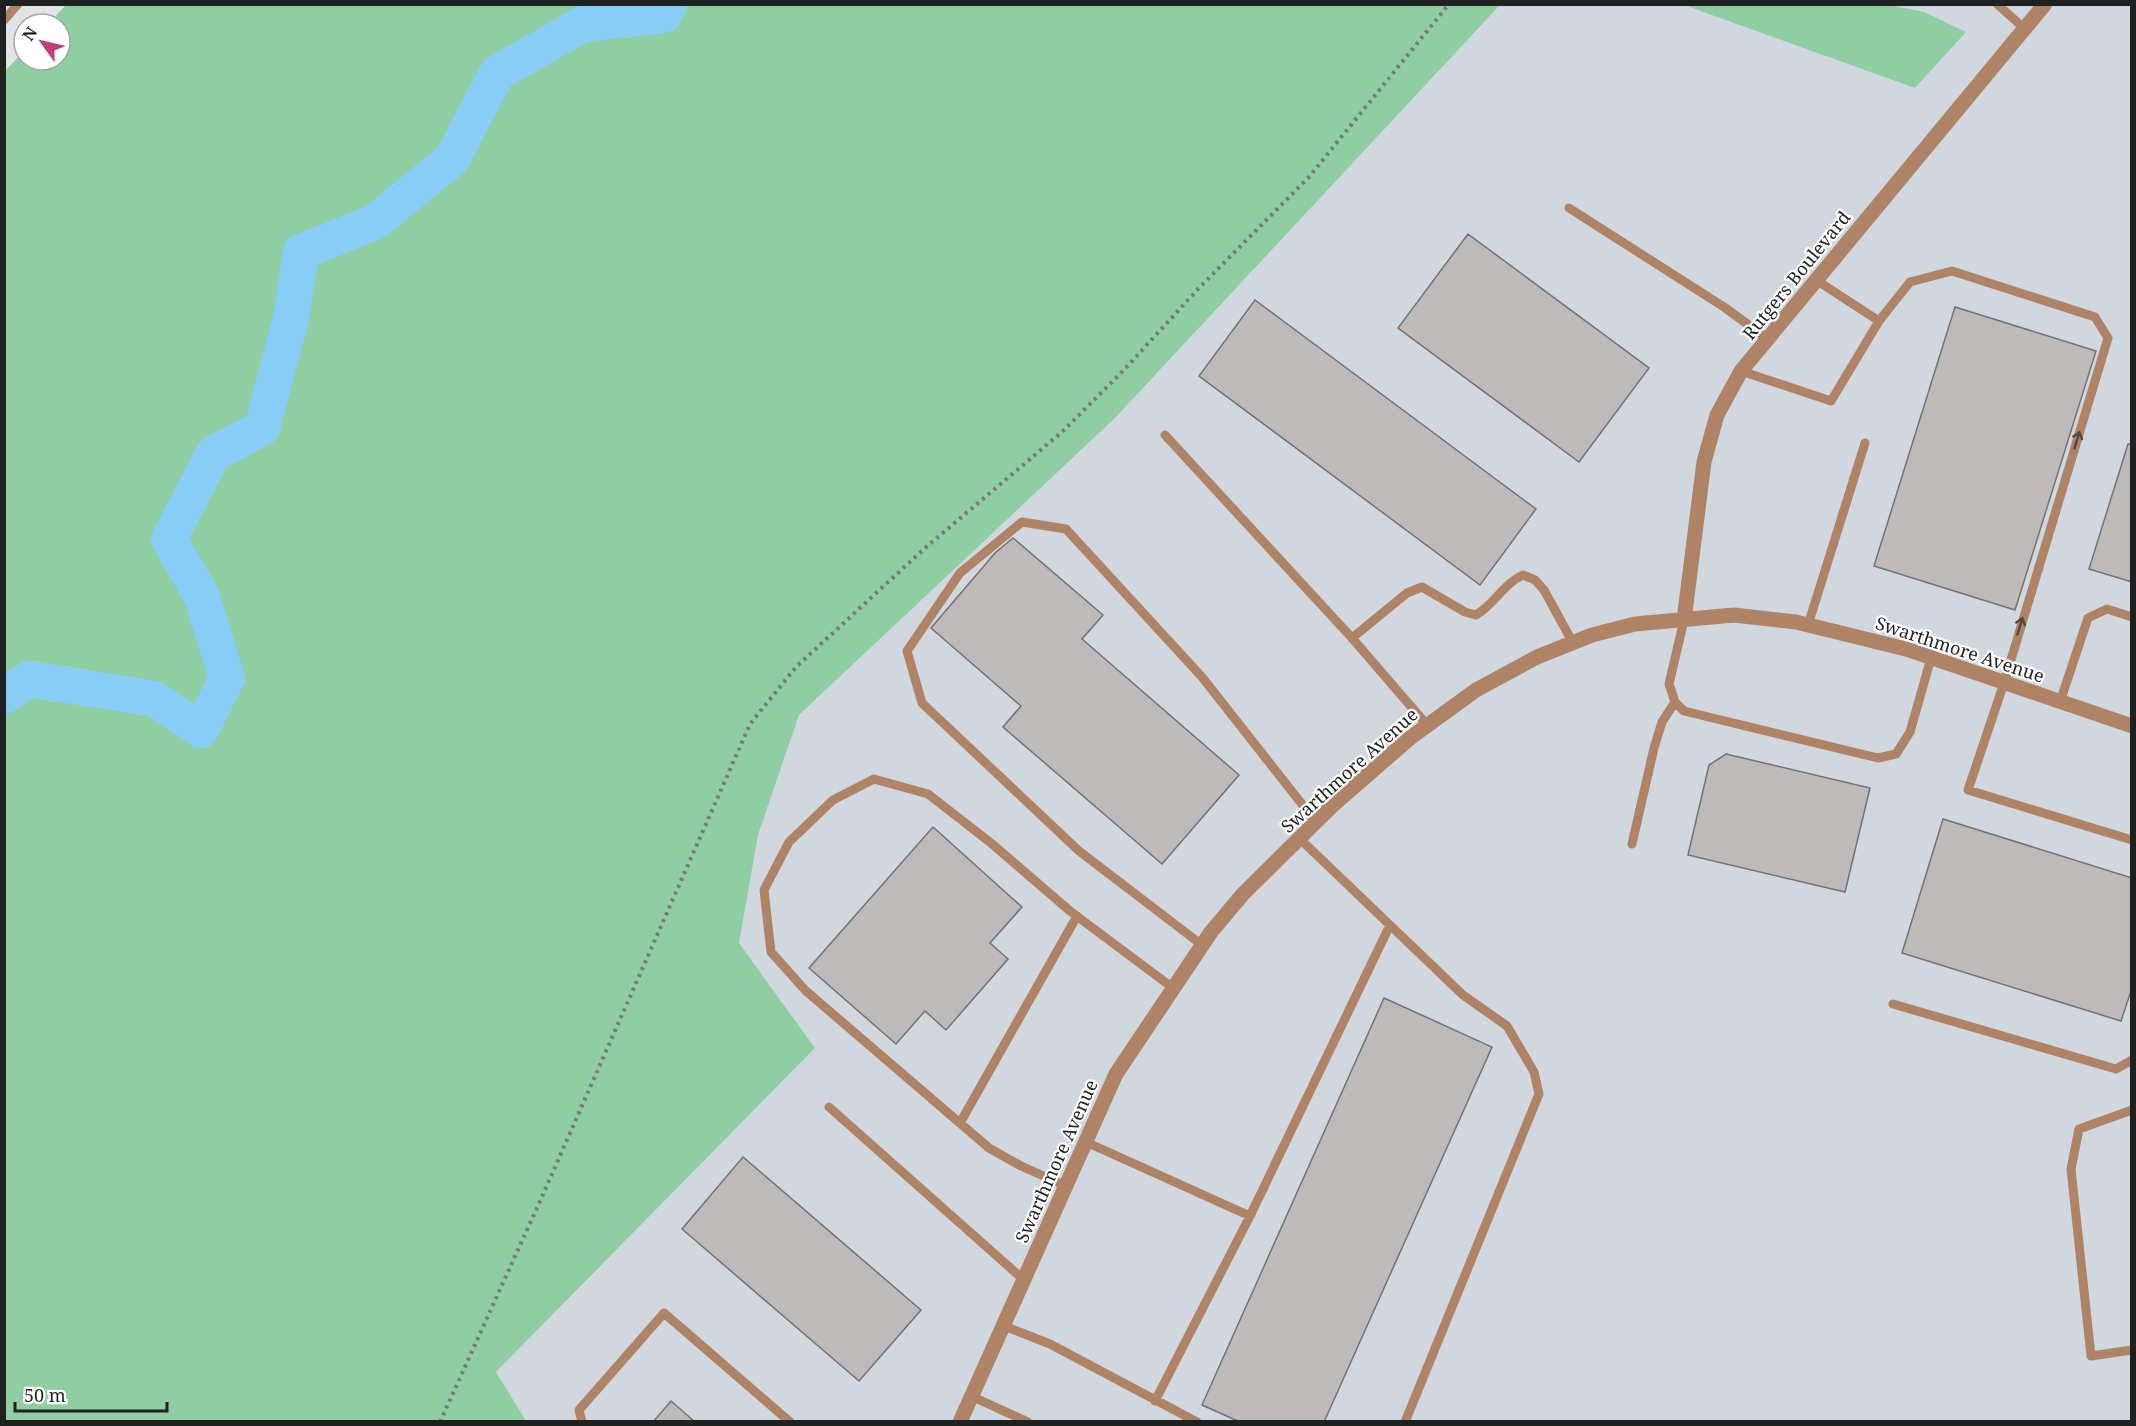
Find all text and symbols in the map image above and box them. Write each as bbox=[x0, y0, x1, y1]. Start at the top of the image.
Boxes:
north arrow bbox=[12, 12, 72, 72]
text: N bbox=[17, 22, 42, 45]
street label: Rutgers Boulevard bbox=[1737, 206, 1855, 344]
one-way arrow bbox=[2072, 431, 2083, 450]
street label: Swarthmore Avenue bbox=[1873, 610, 2047, 688]
one-way arrow bbox=[2015, 617, 2026, 636]
street label: Swarthmore Avenue bbox=[1276, 702, 1422, 838]
street label: Swarthmore Avenue bbox=[1009, 1076, 1103, 1246]
scale bar bbox=[15, 1375, 166, 1413]
text: 50 m bbox=[24, 1383, 66, 1407]

